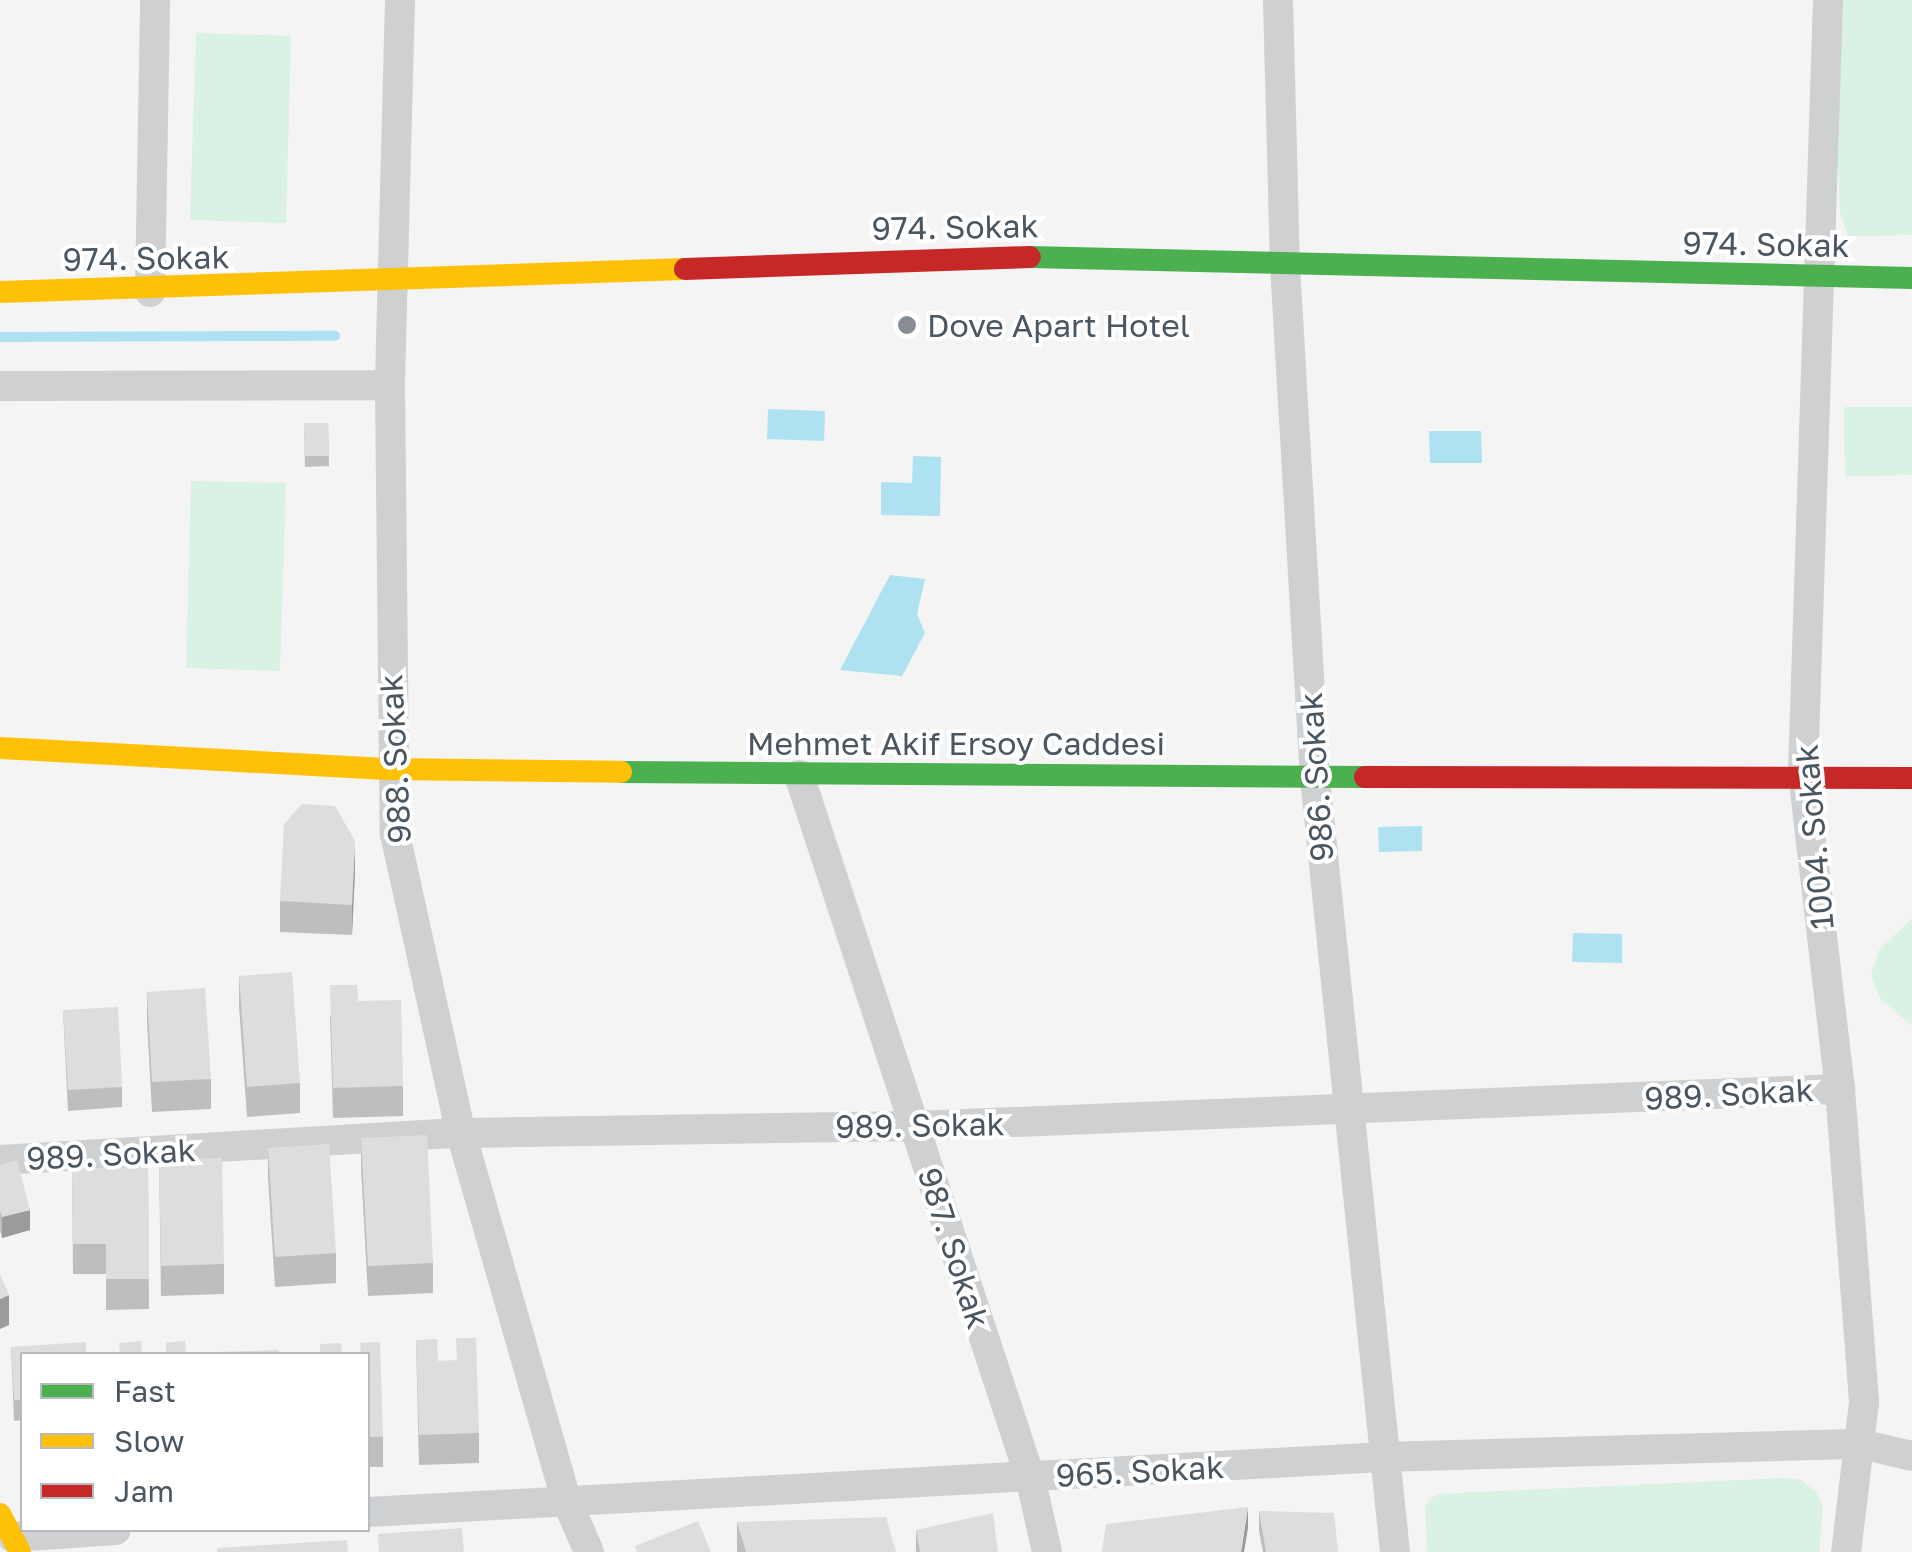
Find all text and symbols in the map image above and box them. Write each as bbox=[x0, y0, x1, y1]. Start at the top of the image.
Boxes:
street label: 974. Sokak bbox=[871, 206, 1039, 248]
street label: 974. Sokak bbox=[1682, 223, 1850, 265]
street label: 974. Sokak bbox=[62, 237, 230, 279]
place label: Dove Apart Hotel bbox=[927, 306, 1190, 344]
marker: Dove Apart Hotel bbox=[896, 314, 918, 336]
street label: 988. Sokak bbox=[371, 673, 419, 845]
street label: 986. Sokak bbox=[1291, 691, 1341, 863]
street label: Mehmet Akif Ersoy Caddesi bbox=[747, 724, 1165, 762]
street label: 1004. Sokak bbox=[1787, 743, 1841, 931]
street label: 989. Sokak bbox=[1643, 1070, 1815, 1118]
street label: 989. Sokak bbox=[835, 1104, 1005, 1146]
street label: 989. Sokak bbox=[25, 1130, 197, 1178]
street label: 987. Sokak bbox=[910, 1163, 998, 1333]
legend bbox=[20, 1352, 370, 1532]
text: Fast bbox=[114, 1373, 176, 1409]
text: Slow bbox=[114, 1423, 185, 1459]
street label: 965. Sokak bbox=[1055, 1447, 1225, 1495]
text: Jam bbox=[114, 1473, 174, 1509]

